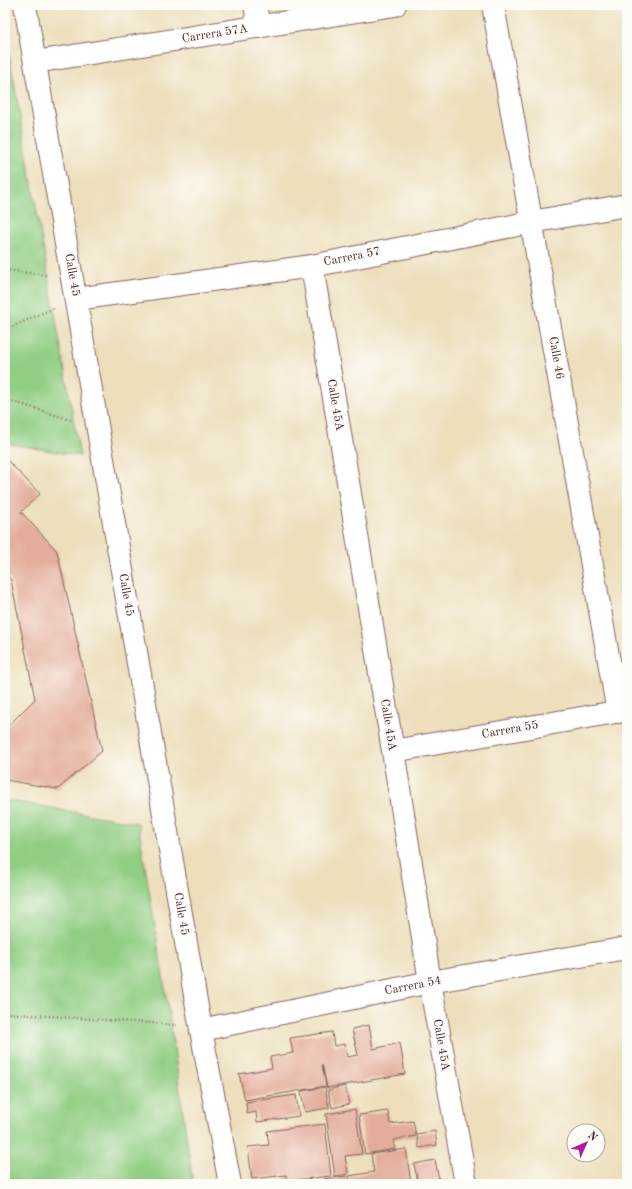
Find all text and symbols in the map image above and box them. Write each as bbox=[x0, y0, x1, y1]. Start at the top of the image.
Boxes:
street label: Carrera 57A bbox=[181, 22, 249, 45]
street label: Carrera 57 bbox=[322, 245, 381, 268]
street label: Calle 45 bbox=[62, 252, 83, 297]
street label: Calle 46 bbox=[546, 336, 566, 380]
street label: Calle 45A bbox=[325, 378, 346, 432]
street label: Calle 45 bbox=[116, 572, 137, 617]
street label: Calle 45A bbox=[378, 698, 399, 752]
street label: Carrera 55 bbox=[480, 718, 539, 741]
street label: Calle 45 bbox=[171, 891, 192, 936]
street label: Carrera 54 bbox=[383, 974, 442, 997]
street label: Calle 45A bbox=[431, 1018, 452, 1072]
north arrow bbox=[566, 1123, 606, 1163]
text: N bbox=[585, 1130, 599, 1144]

